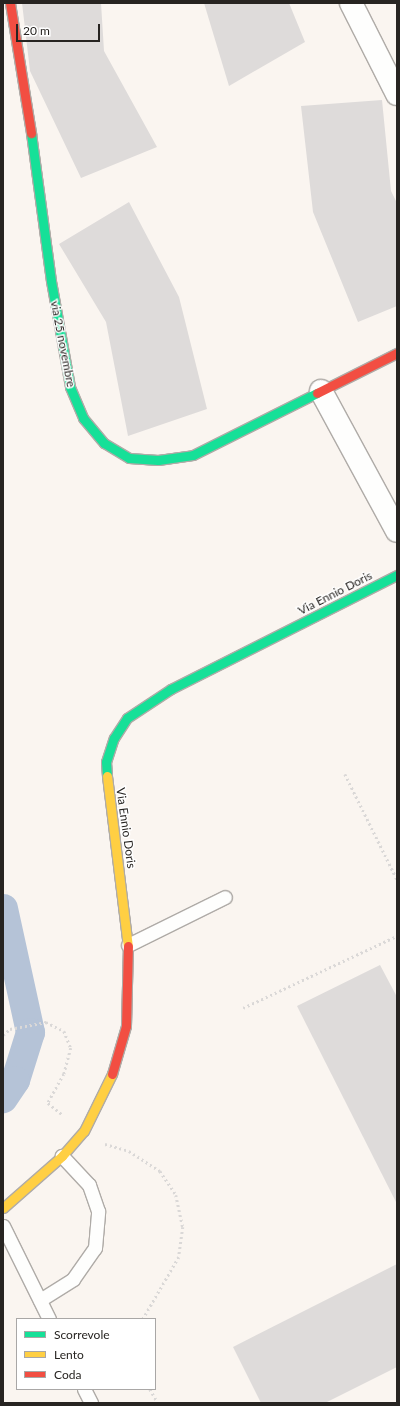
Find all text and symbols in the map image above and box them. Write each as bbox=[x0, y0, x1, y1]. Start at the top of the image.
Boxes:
scale bar bbox=[18, 16, 102, 42]
text: 20 m bbox=[23, 23, 50, 38]
street label: via 25 novembre bbox=[48, 300, 78, 388]
street label: Via Ennio Doris bbox=[296, 568, 374, 618]
street label: Via Ennio Doris bbox=[113, 787, 139, 869]
legend bbox=[16, 1318, 156, 1390]
text: Scorrevole bbox=[54, 1327, 110, 1342]
text: Lento bbox=[54, 1347, 84, 1362]
text: Coda bbox=[54, 1367, 81, 1382]

